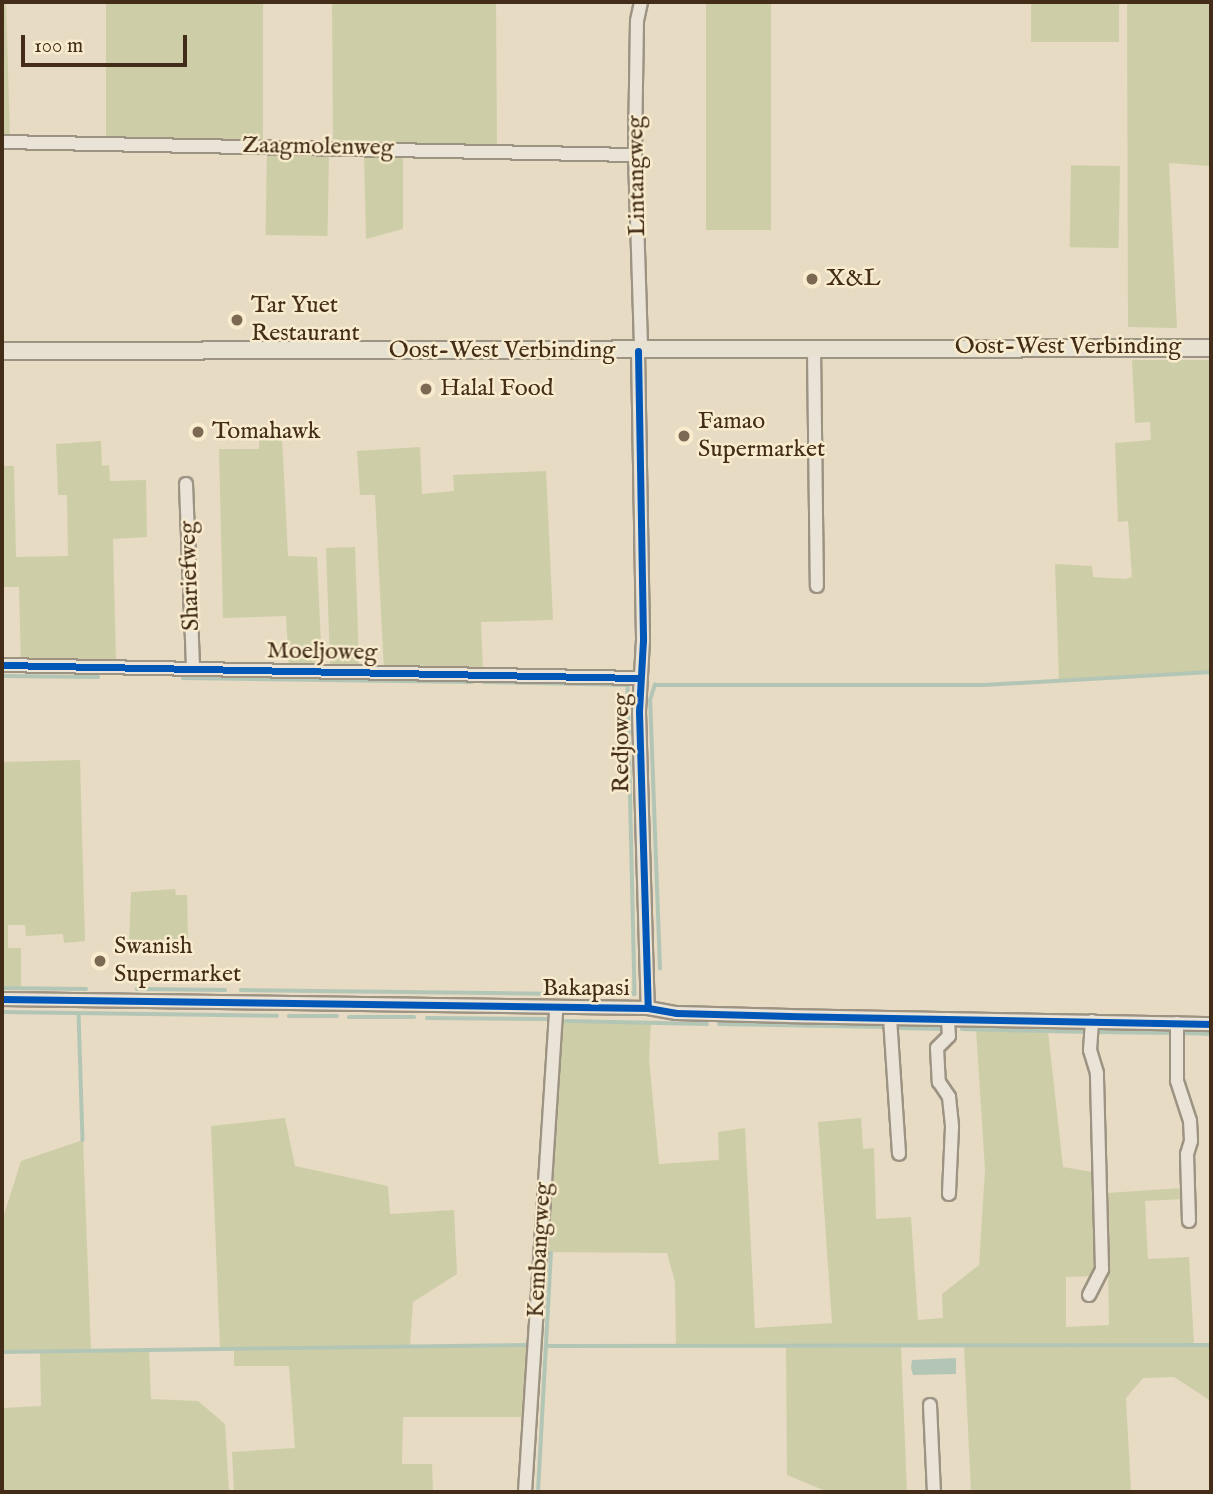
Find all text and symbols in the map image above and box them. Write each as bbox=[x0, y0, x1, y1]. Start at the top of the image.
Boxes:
scale bar bbox=[24, 21, 191, 65]
text: 100 m bbox=[34, 33, 83, 60]
street label: Lintangweg bbox=[622, 115, 652, 237]
street label: Zaagmolenweg bbox=[242, 131, 394, 163]
place label: X&L bbox=[826, 265, 881, 293]
marker: X&L bbox=[804, 271, 820, 287]
place label: Tar Yuet Restaurant bbox=[251, 292, 360, 348]
marker: Tar Yuet Restaurant bbox=[229, 312, 245, 328]
street label: Oost-West Verbinding bbox=[955, 333, 1181, 361]
street label: Oost-West Verbinding bbox=[389, 337, 615, 365]
place label: Halal Food bbox=[440, 375, 553, 403]
marker: Halal Food bbox=[418, 381, 434, 397]
place label: Famao Supermarket bbox=[698, 408, 825, 464]
place label: Tomahawk bbox=[212, 418, 320, 446]
marker: Tomahawk bbox=[190, 424, 206, 440]
marker: Famao Supermarket bbox=[676, 428, 692, 444]
street label: Shariefweg bbox=[174, 521, 206, 631]
street label: Moeljoweg bbox=[266, 637, 378, 667]
street label: Redjoweg bbox=[608, 693, 636, 793]
place label: Swanish Supermarket bbox=[114, 933, 241, 989]
marker: Swanish Supermarket bbox=[92, 953, 108, 969]
street label: Bakapasi bbox=[542, 975, 630, 1003]
street label: Kembangweg bbox=[522, 1181, 558, 1319]

